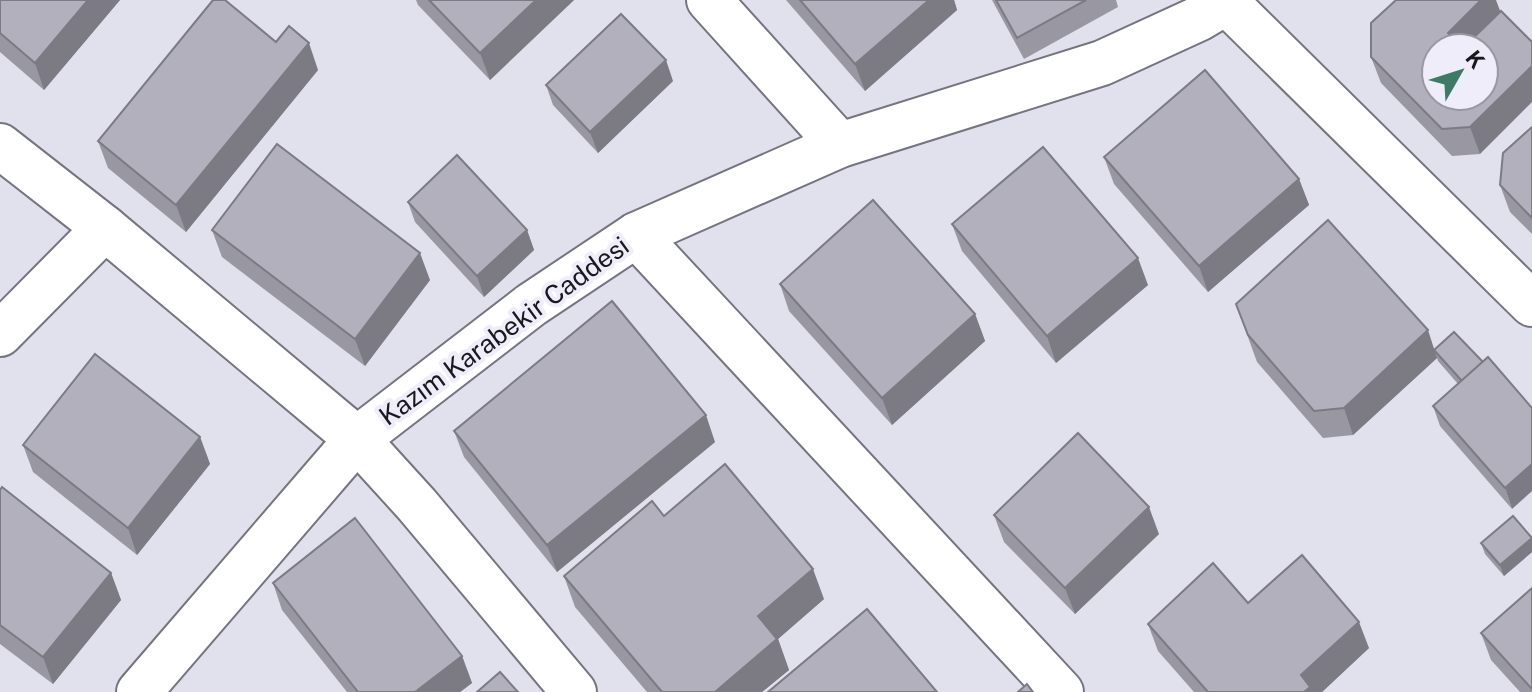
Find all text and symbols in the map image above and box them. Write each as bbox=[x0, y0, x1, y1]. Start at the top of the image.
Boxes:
north arrow bbox=[1420, 32, 1500, 112]
text: K bbox=[1460, 45, 1491, 74]
street label: Kazım Karabekir Caddesi bbox=[373, 230, 635, 432]

